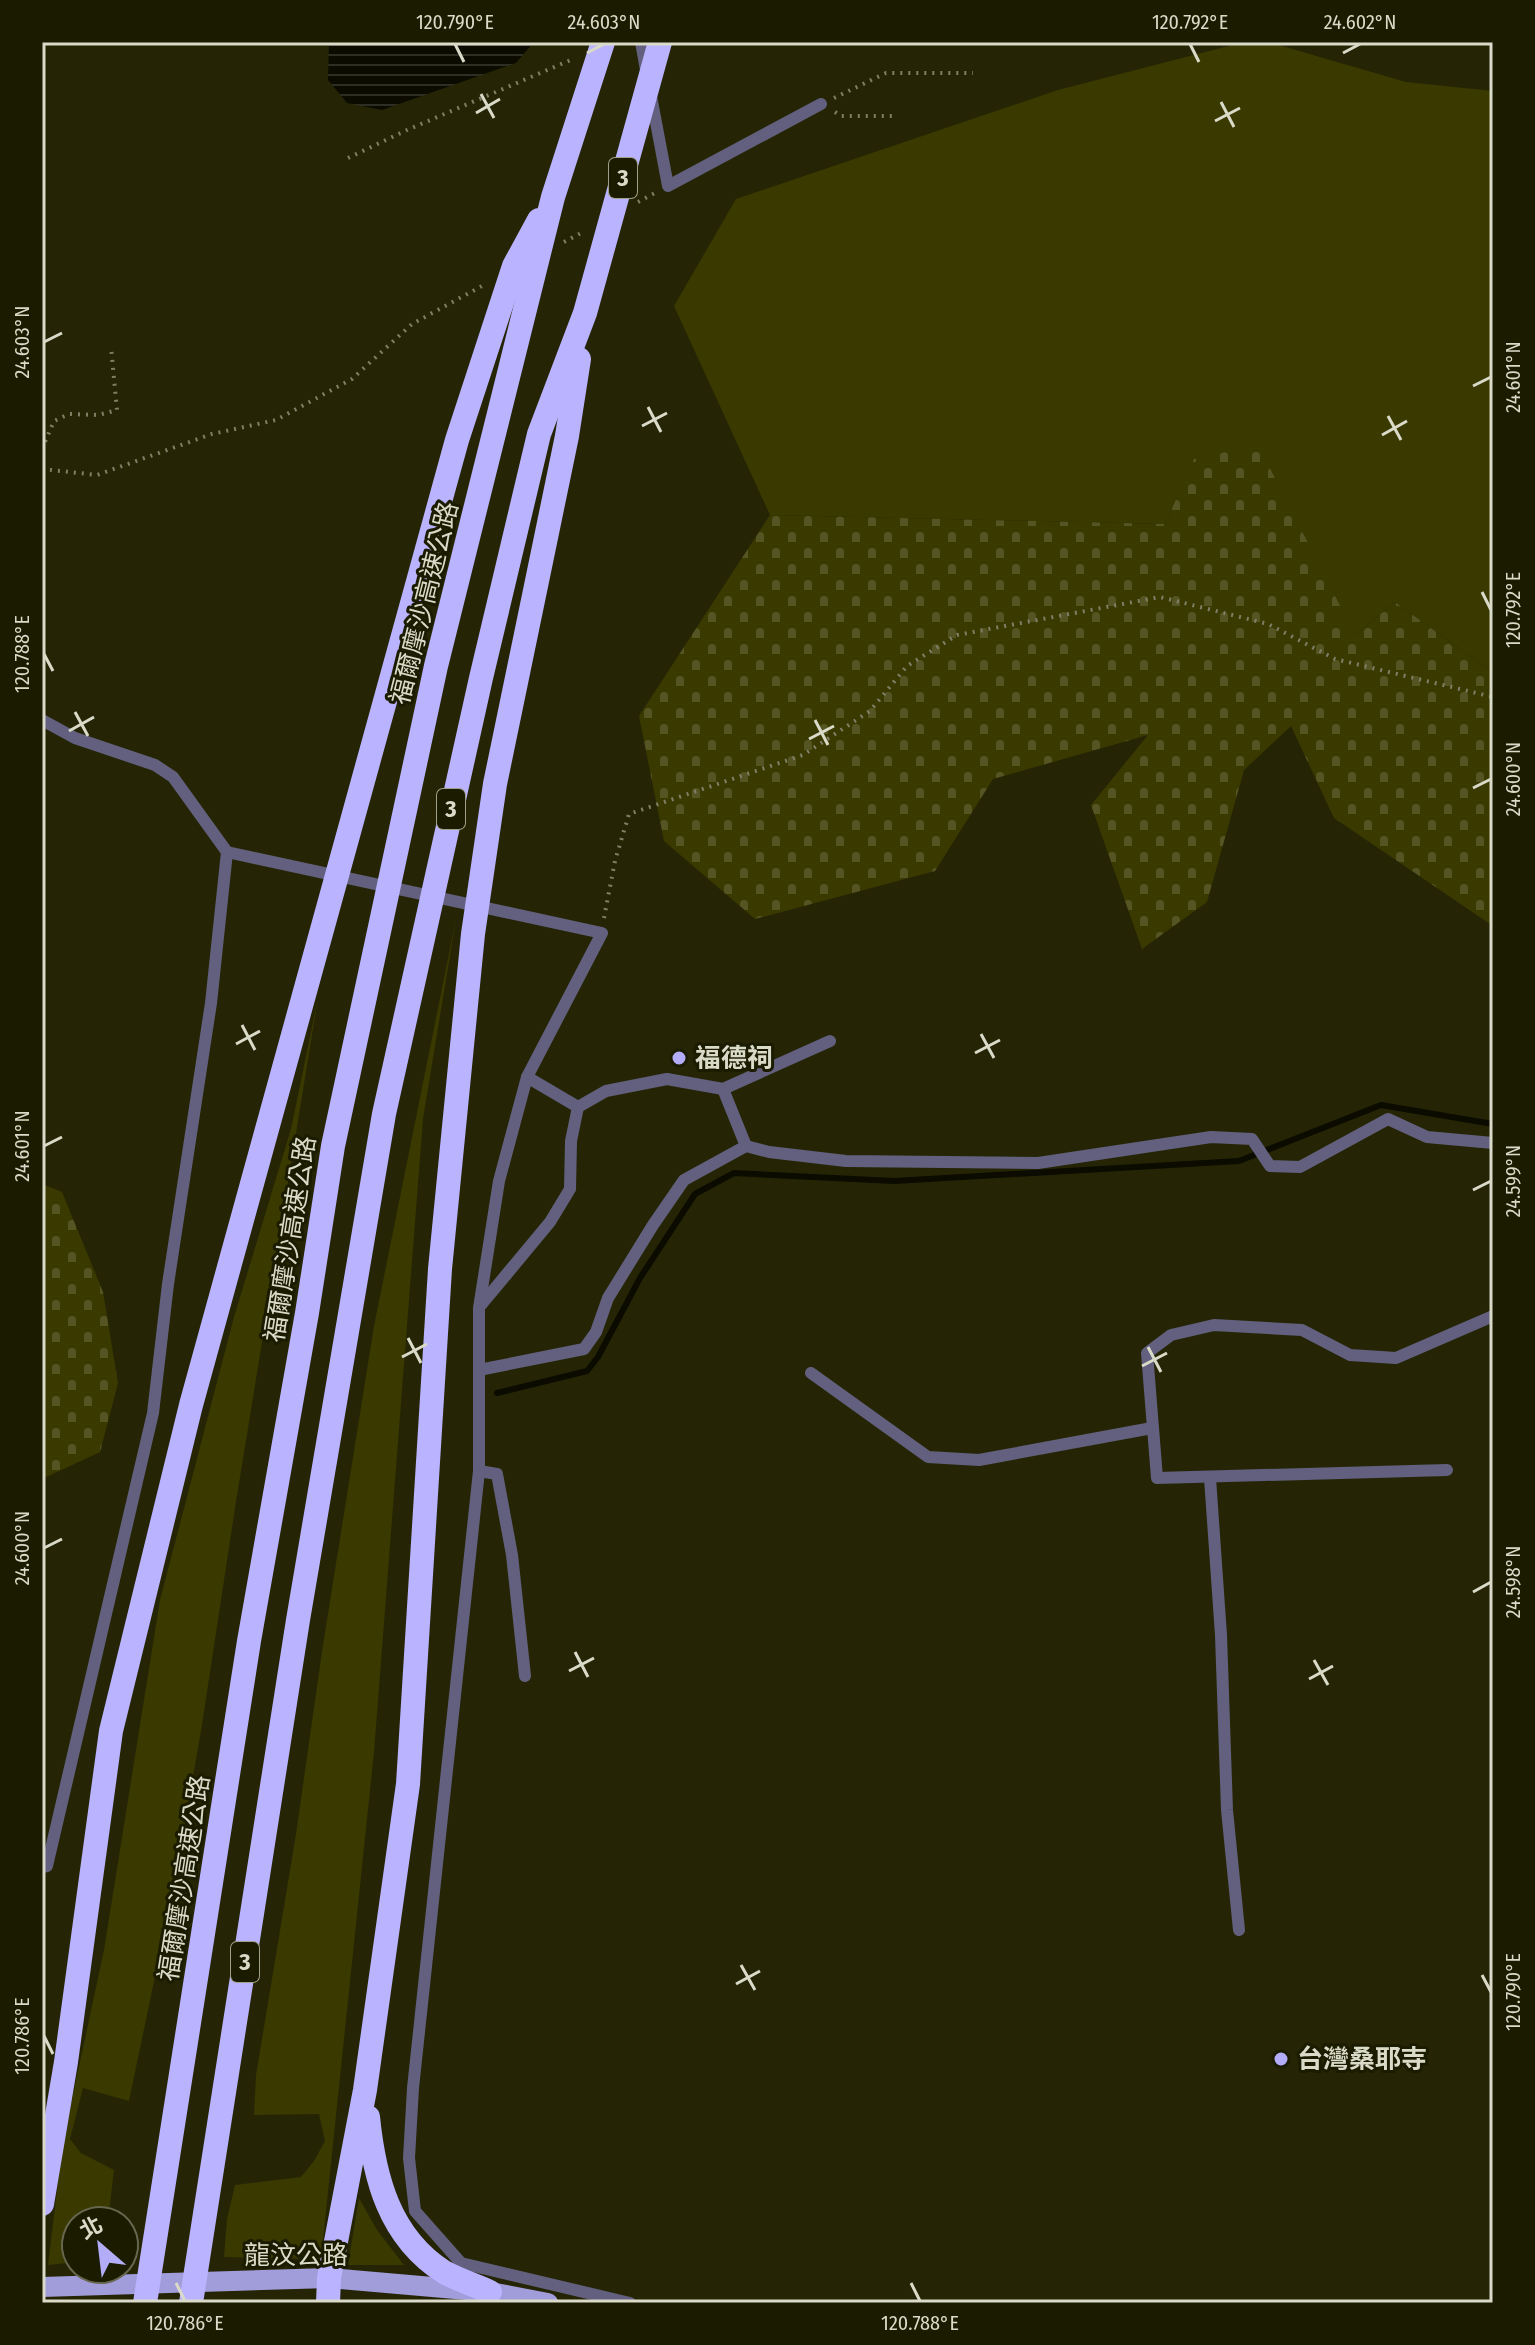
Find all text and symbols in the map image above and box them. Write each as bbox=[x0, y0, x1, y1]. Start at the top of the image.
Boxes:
text: 120.790°E bbox=[416, 10, 494, 34]
text: 24.603°N bbox=[568, 10, 640, 34]
text: 120.792°E bbox=[1152, 10, 1228, 34]
text: 24.602°N bbox=[1324, 10, 1396, 34]
road number: 3 bbox=[609, 158, 637, 198]
text: 24.603°N bbox=[10, 306, 34, 378]
text: 24.601°N bbox=[1501, 341, 1525, 413]
street label: 福爾摩沙高速公路 bbox=[384, 498, 465, 708]
text: 120.792°E bbox=[1501, 572, 1525, 648]
text: 120.788°E bbox=[10, 615, 34, 693]
text: 24.600°N bbox=[1501, 742, 1525, 816]
road number: 3 bbox=[437, 789, 465, 829]
place label: 福德祠 bbox=[695, 1043, 773, 1074]
marker: 福德祠 bbox=[670, 1049, 688, 1067]
text: 24.601°N bbox=[10, 1110, 34, 1182]
street label: 福爾摩沙高速公路 bbox=[259, 1134, 322, 1344]
text: 24.599°N bbox=[1501, 1145, 1525, 1217]
text: 24.600°N bbox=[10, 1511, 34, 1585]
text: 24.598°N bbox=[1501, 1546, 1525, 1618]
street label: 福爾摩沙高速公路 bbox=[153, 1773, 216, 1983]
road number: 3 bbox=[231, 1942, 259, 1982]
text: 120.790°E bbox=[1501, 1953, 1525, 2031]
text: 120.786°E bbox=[10, 1997, 34, 2075]
place label: 台灣桑耶寺 bbox=[1297, 2044, 1427, 2075]
marker: 台灣桑耶寺 bbox=[1272, 2050, 1290, 2068]
north arrow bbox=[60, 2205, 140, 2285]
text: 北 bbox=[75, 2211, 107, 2245]
street label: 龍汶公路 bbox=[244, 2240, 348, 2271]
text: 120.786°E bbox=[146, 2311, 224, 2335]
text: 120.788°E bbox=[881, 2311, 959, 2335]

